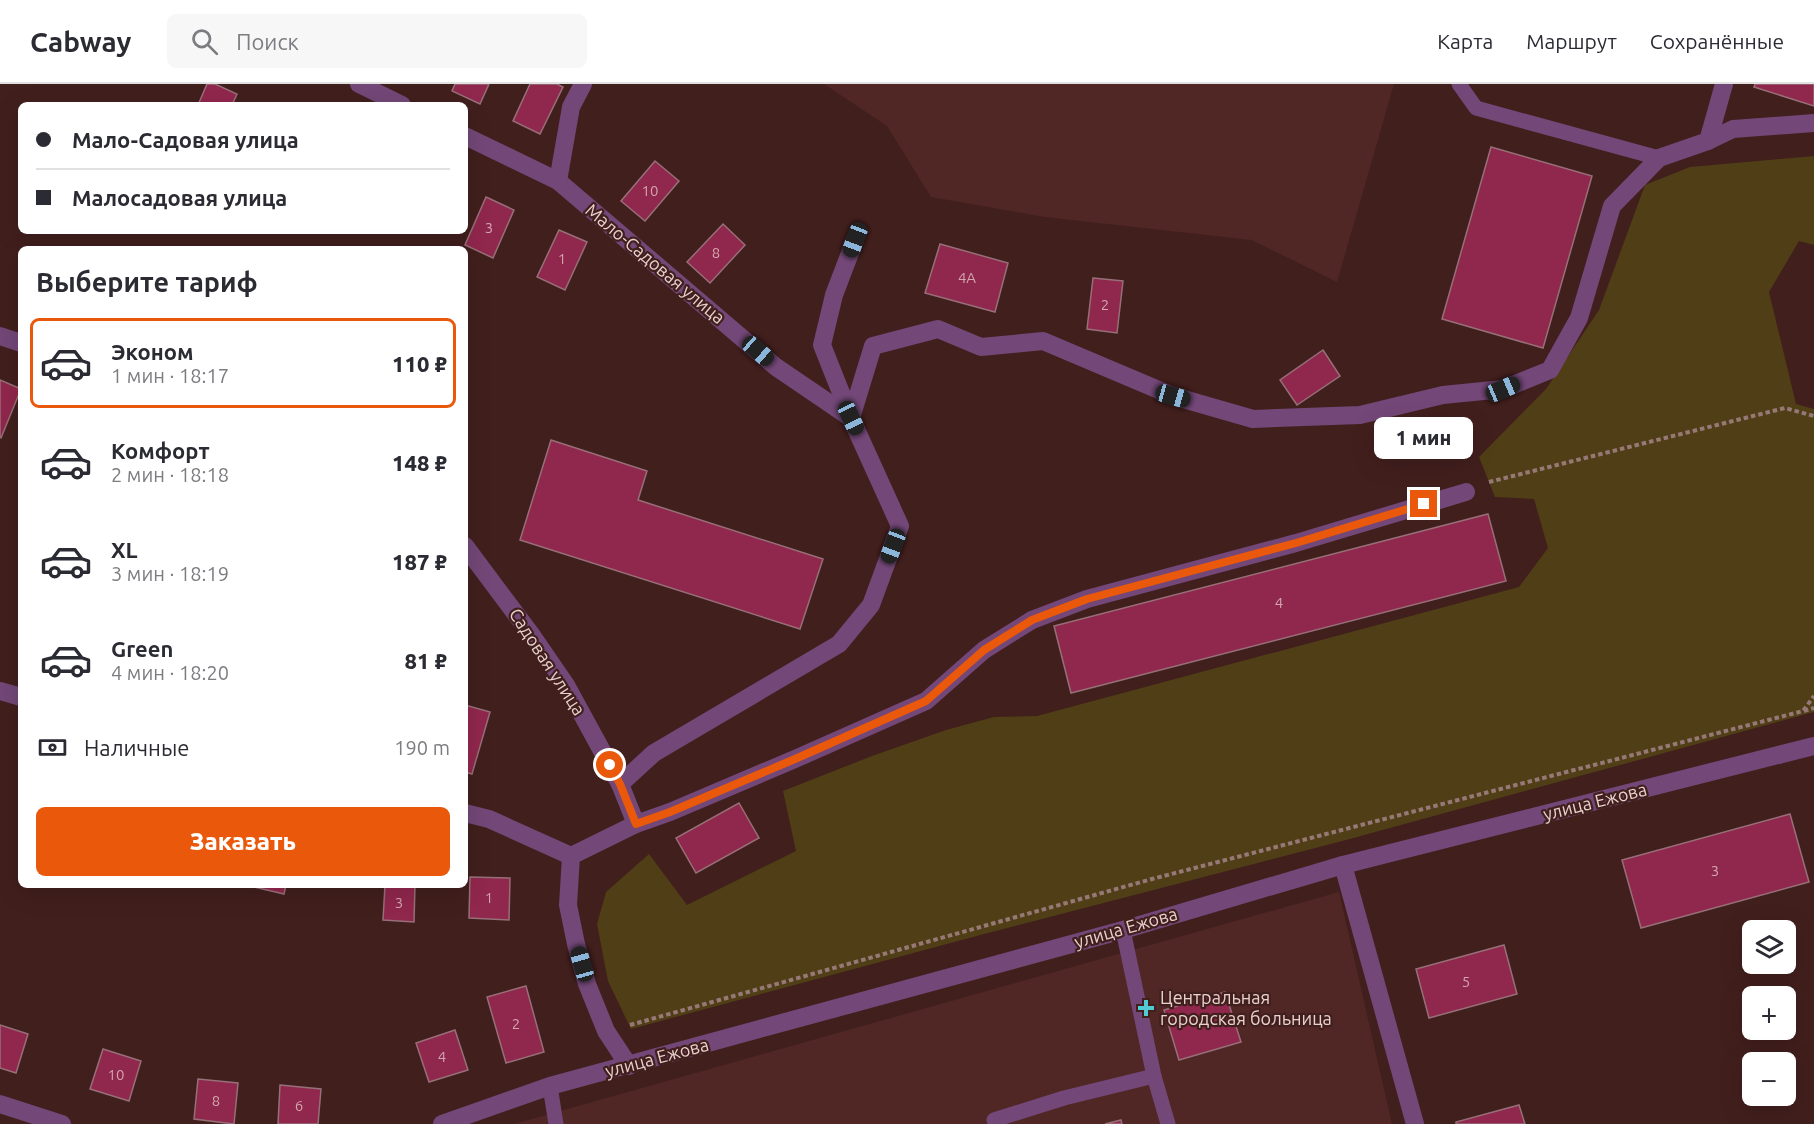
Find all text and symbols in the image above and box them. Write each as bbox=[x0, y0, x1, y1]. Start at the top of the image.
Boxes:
search box bbox=[167, 14, 587, 68]
icon: search bbox=[188, 25, 221, 58]
text: Cabway bbox=[30, 26, 131, 57]
text: Поиск bbox=[236, 29, 299, 54]
text: Карта bbox=[1437, 29, 1493, 53]
text: Маршрут bbox=[1526, 29, 1617, 53]
text: Сохранённые bbox=[1650, 29, 1784, 53]
text: Мало-Садовая улица bbox=[72, 127, 299, 152]
house number: 10 bbox=[642, 182, 658, 199]
text: Малосадовая улица bbox=[72, 185, 287, 210]
street label: Мало-Садовая улица bbox=[582, 199, 729, 327]
house number: 3 bbox=[485, 219, 493, 236]
car bbox=[840, 220, 870, 260]
house number: 8 bbox=[712, 244, 720, 261]
house number: 1 bbox=[558, 250, 566, 267]
text: Выберите тариф bbox=[36, 267, 258, 297]
house number: 4А bbox=[958, 269, 976, 286]
house number: 2 bbox=[1101, 296, 1109, 313]
car bbox=[739, 332, 777, 370]
icon: car bbox=[39, 336, 93, 390]
text: Эконом bbox=[111, 339, 193, 364]
text: 110 ₽ bbox=[392, 351, 447, 376]
text: 1 мин · 18:17 bbox=[111, 364, 229, 387]
car bbox=[1483, 374, 1523, 404]
car bbox=[1153, 382, 1193, 410]
car bbox=[835, 398, 867, 438]
callout: 1 мин bbox=[1374, 417, 1474, 459]
text: 1 мин bbox=[1396, 426, 1451, 449]
icon: car bbox=[39, 435, 93, 489]
text: Комфорт bbox=[111, 438, 210, 463]
text: 148 ₽ bbox=[392, 450, 447, 475]
text: 2 мин · 18:18 bbox=[111, 463, 229, 486]
route end bbox=[1410, 490, 1437, 517]
car bbox=[878, 526, 908, 566]
icon: car bbox=[39, 534, 93, 588]
text: XL bbox=[111, 537, 138, 562]
text: 187 ₽ bbox=[392, 549, 447, 574]
text: 3 мин · 18:19 bbox=[111, 562, 229, 585]
house number: 4 bbox=[1275, 594, 1283, 611]
street label: Садовая улица bbox=[506, 604, 590, 719]
icon: car bbox=[39, 633, 93, 687]
text: Green bbox=[111, 636, 173, 661]
text: 81 ₽ bbox=[404, 648, 447, 673]
text: 4 мин · 18:20 bbox=[111, 661, 229, 684]
icon: cash bbox=[36, 731, 69, 764]
text: Наличные bbox=[84, 735, 189, 760]
text: 190 m bbox=[394, 736, 450, 759]
route start bbox=[596, 751, 623, 778]
street label: улица Ежова bbox=[1541, 778, 1649, 824]
button: Заказать bbox=[36, 807, 450, 876]
house number: 3 bbox=[1711, 862, 1719, 879]
house number: 1 bbox=[485, 889, 493, 906]
house number: 3 bbox=[395, 894, 403, 911]
street label: улица Ежова bbox=[1072, 903, 1180, 951]
map controls bbox=[1742, 920, 1796, 1106]
button: layers bbox=[1742, 920, 1796, 974]
car bbox=[568, 944, 596, 984]
house number: 5 bbox=[1462, 973, 1470, 990]
button: + bbox=[1742, 986, 1796, 1040]
place label: Центральная городская больница bbox=[1160, 987, 1332, 1028]
marker: Центральная городская больница bbox=[1137, 999, 1155, 1017]
house number: 2 bbox=[512, 1015, 520, 1032]
street label: улица Ежова bbox=[603, 1034, 711, 1080]
house number: 4 bbox=[438, 1048, 446, 1065]
button: − bbox=[1742, 1052, 1796, 1106]
house number: 10 bbox=[108, 1066, 124, 1083]
house number: 8 bbox=[212, 1092, 220, 1109]
house number: 6 bbox=[295, 1097, 303, 1114]

